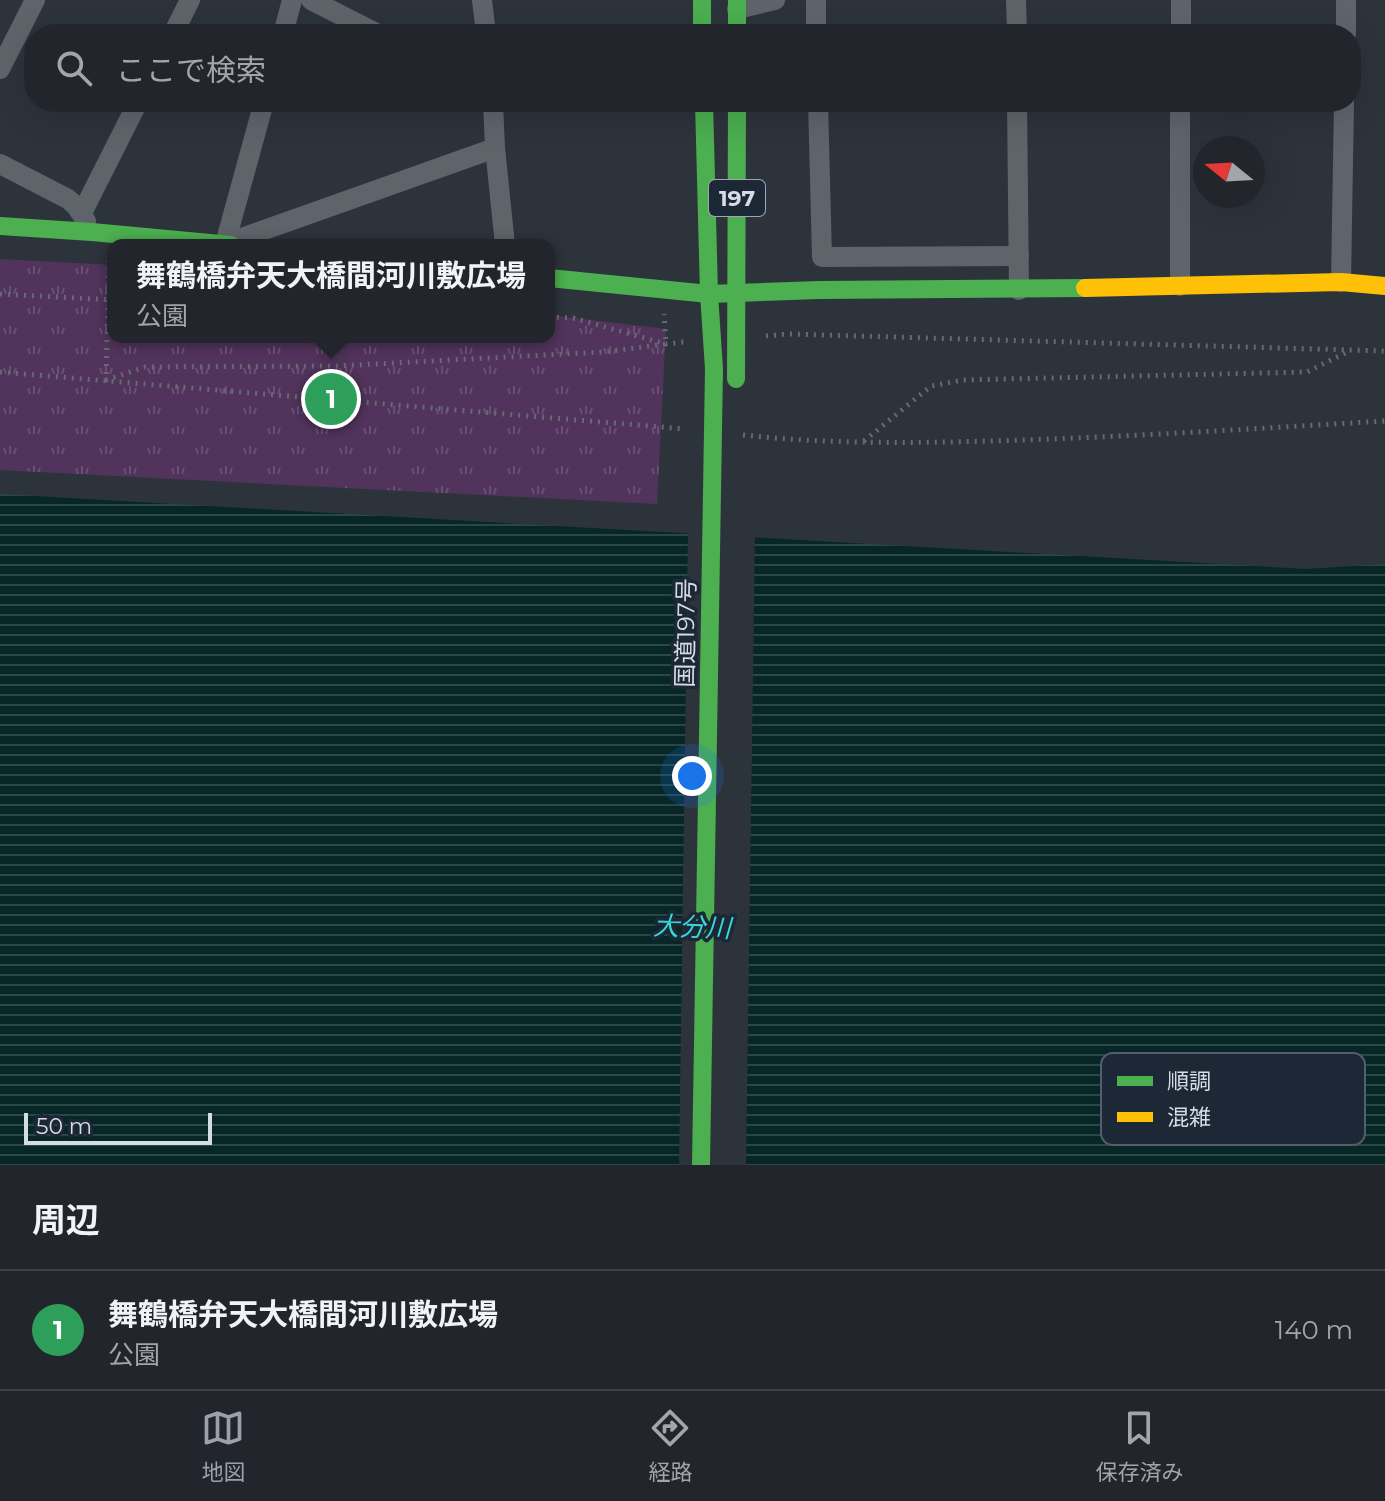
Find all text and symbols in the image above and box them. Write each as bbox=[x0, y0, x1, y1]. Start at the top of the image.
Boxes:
search box bbox=[24, 24, 1361, 112]
icon: search bbox=[52, 46, 96, 90]
text: ここで検索 bbox=[116, 52, 266, 89]
north arrow bbox=[1193, 136, 1265, 208]
road number: 197 bbox=[709, 180, 765, 216]
popup bbox=[107, 239, 555, 343]
text: 舞鶴橋弁天大橋間河川敷広場 bbox=[136, 257, 526, 294]
text: 公園 bbox=[136, 300, 188, 332]
pin: 1 bbox=[305, 369, 357, 429]
street label: 国道197号 bbox=[670, 578, 701, 688]
your location bbox=[672, 756, 712, 796]
water label: 大分川 bbox=[652, 910, 735, 944]
legend bbox=[1101, 1053, 1365, 1145]
text: 順調 bbox=[1167, 1068, 1211, 1095]
text: 混雑 bbox=[1167, 1104, 1211, 1131]
scale bar bbox=[24, 1109, 212, 1145]
text: 50 m bbox=[36, 1113, 92, 1140]
text: 周辺 bbox=[32, 1199, 100, 1241]
text: 舞鶴橋弁天大橋間河川敷広場 bbox=[108, 1296, 498, 1333]
text: 1 bbox=[53, 1314, 63, 1346]
text: 140 m bbox=[1275, 1314, 1353, 1346]
text: 公園 bbox=[108, 1339, 160, 1371]
tab: 地図 bbox=[201, 1406, 246, 1486]
tab: 経路 bbox=[648, 1406, 693, 1486]
tab: 保存済み bbox=[1095, 1406, 1184, 1486]

